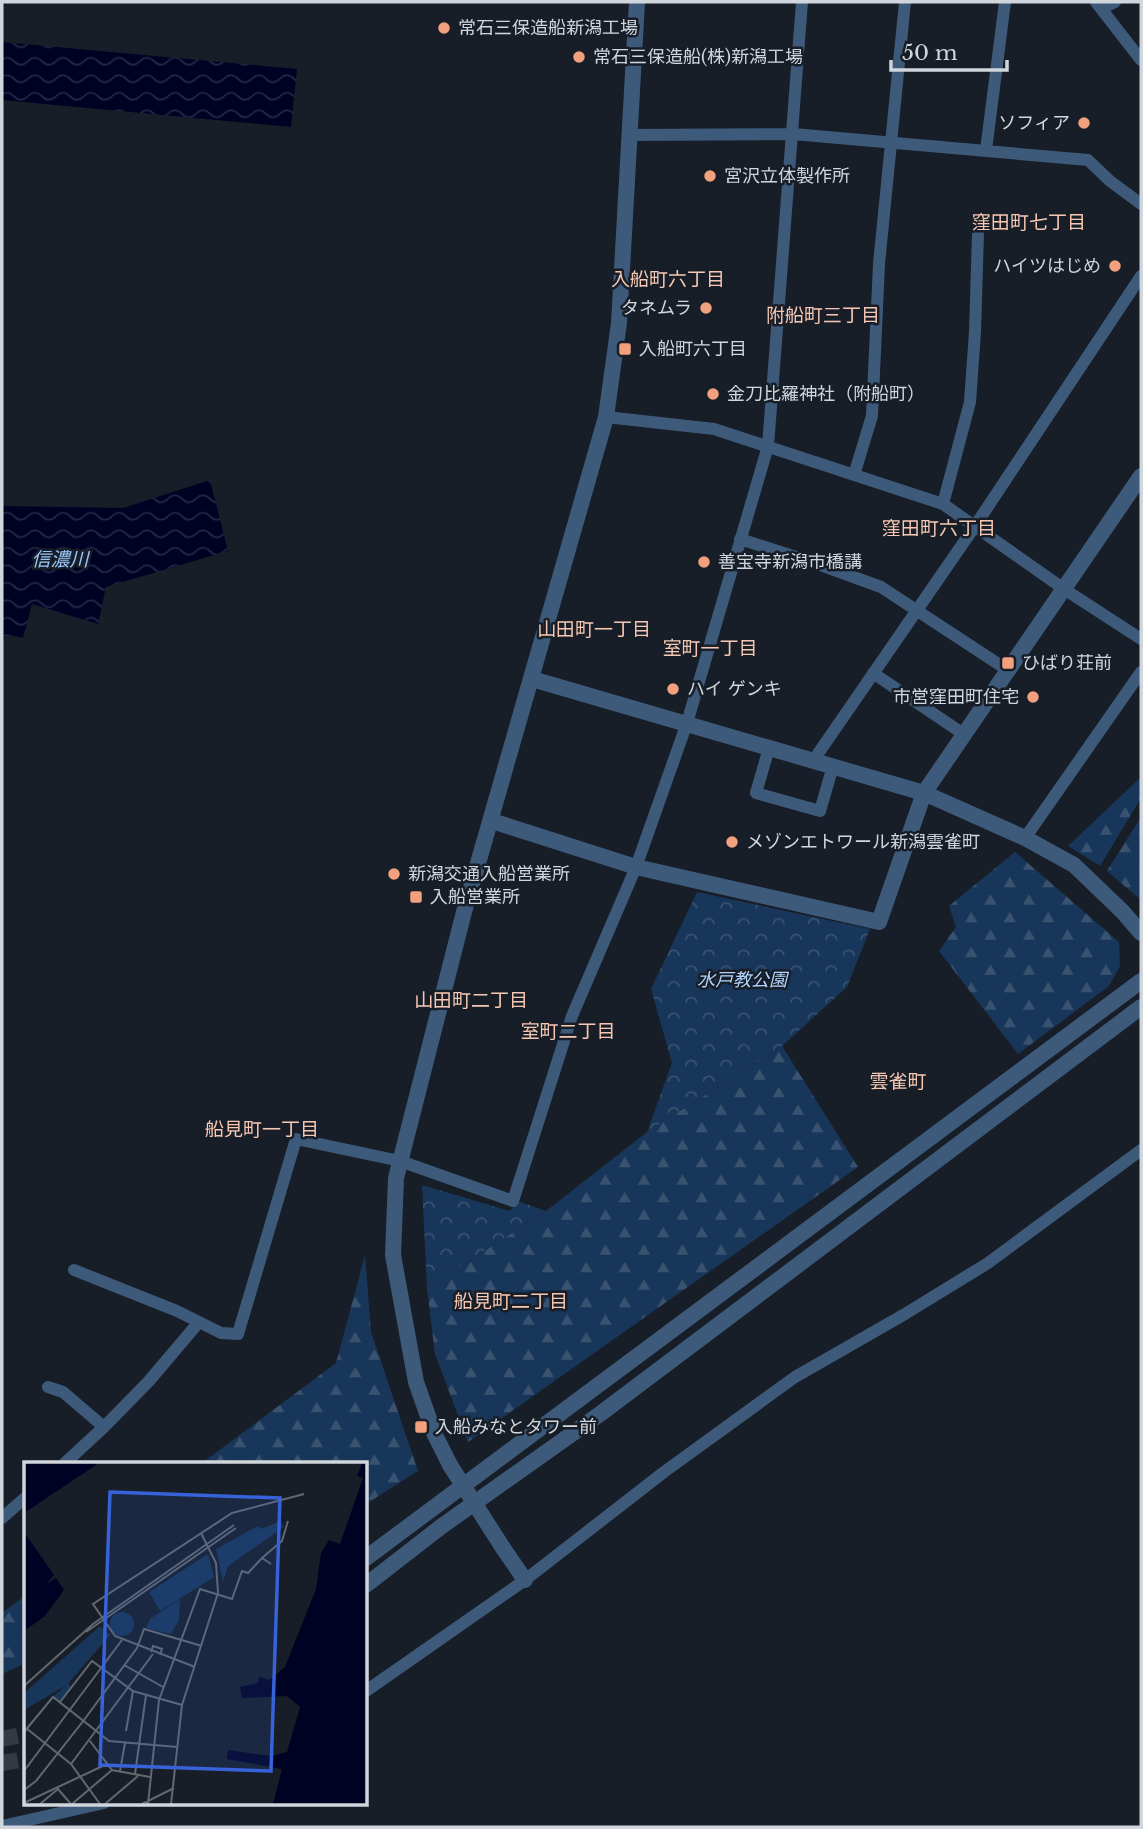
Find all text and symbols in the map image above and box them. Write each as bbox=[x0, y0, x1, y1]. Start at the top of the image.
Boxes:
place label: 常石三保造船新潟工場 bbox=[458, 17, 638, 39]
marker: 常石三保造船新潟工場 bbox=[436, 20, 452, 36]
scale bar bbox=[891, 28, 1006, 72]
text: 50 m bbox=[902, 40, 958, 66]
place label: 常石三保造船(株)新潟工場 bbox=[593, 46, 803, 68]
marker: 常石三保造船(株)新潟工場 bbox=[571, 49, 587, 65]
place label: ソフィア bbox=[998, 112, 1070, 134]
marker: ソフィア bbox=[1076, 115, 1092, 131]
place label: 宮沢立体製作所 bbox=[724, 165, 850, 187]
marker: 宮沢立体製作所 bbox=[702, 168, 718, 184]
district label: 窪田町七丁目 bbox=[972, 211, 1086, 234]
place label: ハイツはじめ bbox=[993, 255, 1101, 277]
marker: ハイツはじめ bbox=[1107, 258, 1123, 274]
district label: 入船町六丁目 bbox=[611, 268, 725, 291]
place label: タネムラ bbox=[621, 297, 692, 319]
marker: タネムラ bbox=[698, 300, 714, 316]
district label: 附船町三丁目 bbox=[766, 304, 880, 327]
place label: 入船町六丁目 bbox=[639, 338, 747, 360]
marker: 入船町六丁目 bbox=[617, 341, 633, 357]
place label: 金刀比羅神社（附船町） bbox=[727, 383, 925, 405]
marker: 金刀比羅神社（附船町） bbox=[705, 386, 721, 402]
district label: 窪田町六丁目 bbox=[882, 517, 996, 540]
water label: 信濃川 bbox=[31, 548, 90, 571]
place label: 善宝寺新潟市橋講 bbox=[718, 551, 862, 573]
marker: 善宝寺新潟市橋講 bbox=[696, 554, 712, 570]
district label: 山田町一丁目 bbox=[537, 618, 651, 641]
district label: 室町一丁目 bbox=[662, 637, 758, 660]
place label: ひばり荘前 bbox=[1022, 652, 1112, 674]
marker: ひばり荘前 bbox=[1000, 655, 1016, 671]
place label: ハイ ゲンキ bbox=[687, 678, 782, 700]
marker: ハイ ゲンキ bbox=[665, 681, 681, 697]
place label: 市営窪田町住宅 bbox=[893, 686, 1019, 708]
marker: 市営窪田町住宅 bbox=[1025, 689, 1041, 705]
place label: メゾンエトワール新潟雲雀町 bbox=[746, 831, 980, 853]
marker: メゾンエトワール新潟雲雀町 bbox=[724, 834, 740, 850]
place label: 新潟交通入船営業所 bbox=[408, 863, 570, 885]
marker: 新潟交通入船営業所 bbox=[386, 866, 402, 882]
place label: 入船営業所 bbox=[430, 886, 520, 908]
marker: 入船営業所 bbox=[408, 889, 424, 905]
park label: 水戸教公園 bbox=[697, 969, 790, 991]
district label: 山田町二丁目 bbox=[414, 989, 528, 1012]
district label: 室町二丁目 bbox=[520, 1020, 616, 1043]
district label: 雲雀町 bbox=[869, 1070, 927, 1093]
district label: 船見町一丁目 bbox=[205, 1118, 319, 1141]
district label: 船見町二丁目 bbox=[454, 1290, 568, 1313]
place label: 入船みなとタワー前 bbox=[435, 1416, 597, 1438]
marker: 入船みなとタワー前 bbox=[413, 1419, 429, 1435]
inset map bbox=[24, 1462, 368, 1804]

